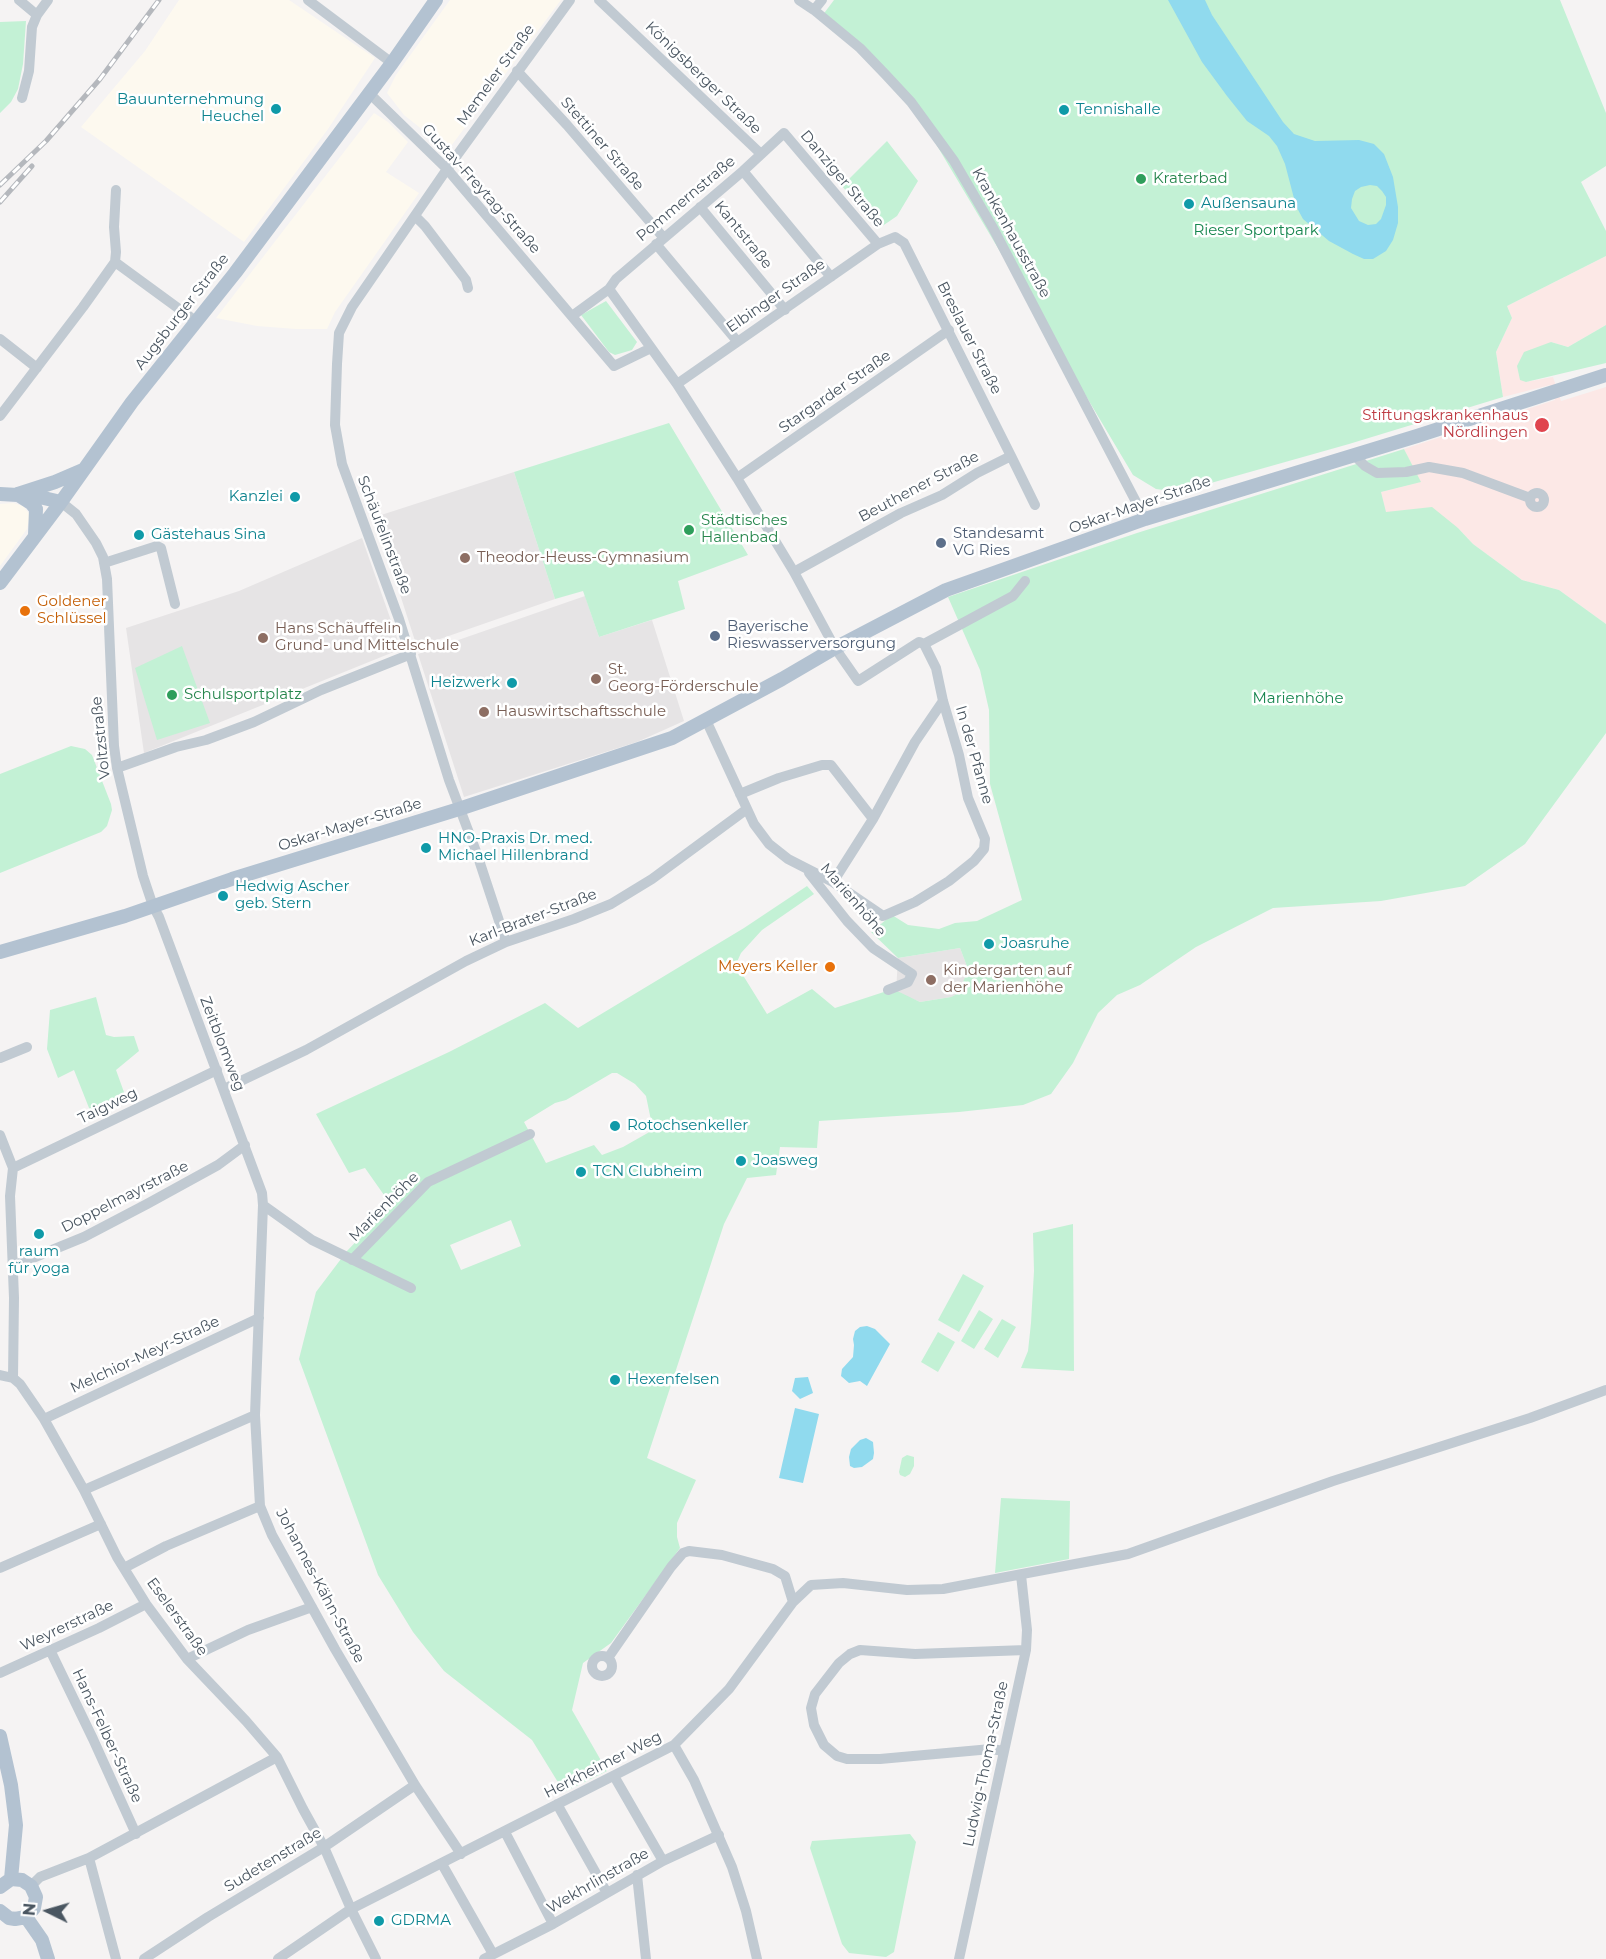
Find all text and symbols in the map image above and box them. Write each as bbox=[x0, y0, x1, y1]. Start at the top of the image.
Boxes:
street label: Königsberger Straße bbox=[641, 18, 765, 138]
street label: Memeler Straße bbox=[453, 21, 539, 129]
place label: Bauunternehmung Heuchel bbox=[117, 91, 264, 126]
street label: Stettiner Straße bbox=[557, 94, 647, 194]
place label: Tennishalle bbox=[1076, 101, 1161, 119]
marker: Bauunternehmung Heuchel bbox=[269, 102, 283, 116]
marker: Tennishalle bbox=[1057, 103, 1071, 117]
street label: Gustav-Freytag-Straße bbox=[418, 120, 544, 258]
street label: Danziger Straße bbox=[796, 127, 888, 231]
street label: Pommernstraße bbox=[633, 152, 739, 246]
street label: Krankenhausstraße bbox=[968, 165, 1054, 301]
place label: Kraterbad bbox=[1153, 170, 1228, 188]
marker: Kraterbad bbox=[1134, 172, 1148, 186]
place label: Außensauna bbox=[1201, 195, 1296, 213]
street label: Kantstraße bbox=[710, 197, 776, 273]
marker: Außensauna bbox=[1182, 197, 1196, 211]
park label: Rieser Sportpark bbox=[1193, 222, 1319, 240]
street label: Augsburger Straße bbox=[131, 250, 233, 374]
street label: Elbinger Straße bbox=[723, 255, 829, 337]
street label: Breslauer Straße bbox=[933, 279, 1005, 397]
street label: Stargarder Straße bbox=[776, 347, 894, 437]
place label: Stiftungskrankenhaus Nördlingen bbox=[1362, 407, 1528, 442]
marker: Stiftungskrankenhaus Nördlingen bbox=[1533, 416, 1551, 434]
street label: Beuthener Straße bbox=[856, 448, 982, 526]
street label: Oskar-Mayer-Straße bbox=[1067, 472, 1213, 538]
street label: Schäufelinstraße bbox=[353, 473, 415, 597]
place label: Kanzlei bbox=[229, 488, 283, 506]
marker: Kanzlei bbox=[288, 490, 302, 504]
place label: Städtisches Hallenbad bbox=[701, 512, 787, 547]
marker: Städtisches Hallenbad bbox=[682, 523, 696, 537]
place label: Standesamt VG Ries bbox=[953, 525, 1044, 560]
place label: Gästehaus Sina bbox=[151, 526, 266, 544]
marker: Gästehaus Sina bbox=[132, 528, 146, 542]
marker: Standesamt VG Ries bbox=[934, 536, 948, 550]
place label: Theodor-Heuss-Gymnasium bbox=[477, 549, 689, 567]
marker: Theodor-Heuss-Gymnasium bbox=[458, 551, 472, 565]
place label: Goldener Schlüssel bbox=[37, 593, 107, 628]
marker: Goldener Schlüssel bbox=[18, 604, 32, 618]
place label: Bayerische Rieswasserversorgung bbox=[727, 618, 896, 653]
place label: Hans Schäuffelin Grund- und Mittelschule bbox=[275, 620, 459, 655]
marker: Bayerische Rieswasserversorgung bbox=[708, 629, 722, 643]
marker: Hans Schäuffelin Grund- und Mittelschule bbox=[256, 631, 270, 645]
place label: St. Georg-Förderschule bbox=[608, 661, 759, 696]
marker: St. Georg-Förderschule bbox=[589, 672, 603, 686]
place label: Heizwerk bbox=[430, 674, 500, 692]
marker: Heizwerk bbox=[505, 676, 519, 690]
place label: Schulsportplatz bbox=[184, 686, 302, 704]
marker: Schulsportplatz bbox=[165, 688, 179, 702]
park label: Marienhöhe bbox=[1252, 690, 1344, 708]
street label: Voltzstraße bbox=[88, 696, 114, 780]
place label: Hauswirtschaftsschule bbox=[496, 703, 666, 721]
street label: In der Pfanne bbox=[951, 704, 997, 806]
marker: Hauswirtschaftsschule bbox=[477, 705, 491, 719]
street label: Oskar-Mayer-Straße bbox=[276, 795, 424, 855]
place label: HNO-Praxis Dr. med. Michael Hillenbrand bbox=[438, 830, 592, 865]
marker: HNO-Praxis Dr. med. Michael Hillenbrand bbox=[419, 841, 433, 855]
street label: Marienhöhe bbox=[816, 860, 890, 940]
place label: Hedwig Ascher geb. Stern bbox=[235, 878, 349, 913]
street label: Karl-Brater-Straße bbox=[467, 885, 599, 951]
marker: Hedwig Ascher geb. Stern bbox=[216, 889, 230, 903]
place label: Joasruhe bbox=[1001, 935, 1069, 953]
marker: Joasruhe bbox=[982, 937, 996, 951]
place label: Meyers Keller bbox=[718, 958, 818, 976]
marker: Meyers Keller bbox=[823, 960, 837, 974]
place label: Kindergarten auf der Marienhöhe bbox=[943, 962, 1071, 997]
marker: Kindergarten auf der Marienhöhe bbox=[924, 973, 938, 987]
street label: Zeitblomweg bbox=[196, 994, 248, 1094]
street label: Taigweg bbox=[75, 1084, 141, 1128]
place label: Rotochsenkeller bbox=[627, 1117, 748, 1135]
marker: Rotochsenkeller bbox=[608, 1119, 622, 1133]
place label: Joasweg bbox=[753, 1152, 818, 1170]
marker: Joasweg bbox=[734, 1154, 748, 1168]
street label: Doppelmayrstraße bbox=[58, 1157, 192, 1237]
place label: TCN Clubheim bbox=[593, 1163, 702, 1181]
marker: TCN Clubheim bbox=[574, 1165, 588, 1179]
street label: Marienhöhe bbox=[345, 1168, 423, 1246]
marker: raum für yoga bbox=[32, 1227, 46, 1241]
place label: raum für yoga bbox=[8, 1243, 70, 1278]
street label: Melchior-Meyr-Straße bbox=[68, 1313, 222, 1397]
place label: Hexenfelsen bbox=[627, 1371, 720, 1389]
marker: Hexenfelsen bbox=[608, 1373, 622, 1387]
street label: Johannes-Kähn-Straße bbox=[272, 1506, 368, 1666]
street label: Eselerstraße bbox=[143, 1574, 211, 1660]
street label: Weyrerstraße bbox=[18, 1597, 116, 1655]
street label: Hans-Felber-Straße bbox=[68, 1666, 146, 1806]
street label: Ludwig-Thoma-Straße bbox=[960, 1680, 1012, 1848]
street label: Herkheimer Weg bbox=[541, 1728, 665, 1802]
street label: Sudetenstraße bbox=[221, 1824, 325, 1896]
street label: Wekhrlinstraße bbox=[544, 1844, 652, 1918]
north arrow bbox=[18, 1881, 78, 1941]
text: N bbox=[20, 1902, 40, 1917]
place label: GDRMA bbox=[391, 1912, 451, 1930]
marker: GDRMA bbox=[372, 1914, 386, 1928]

